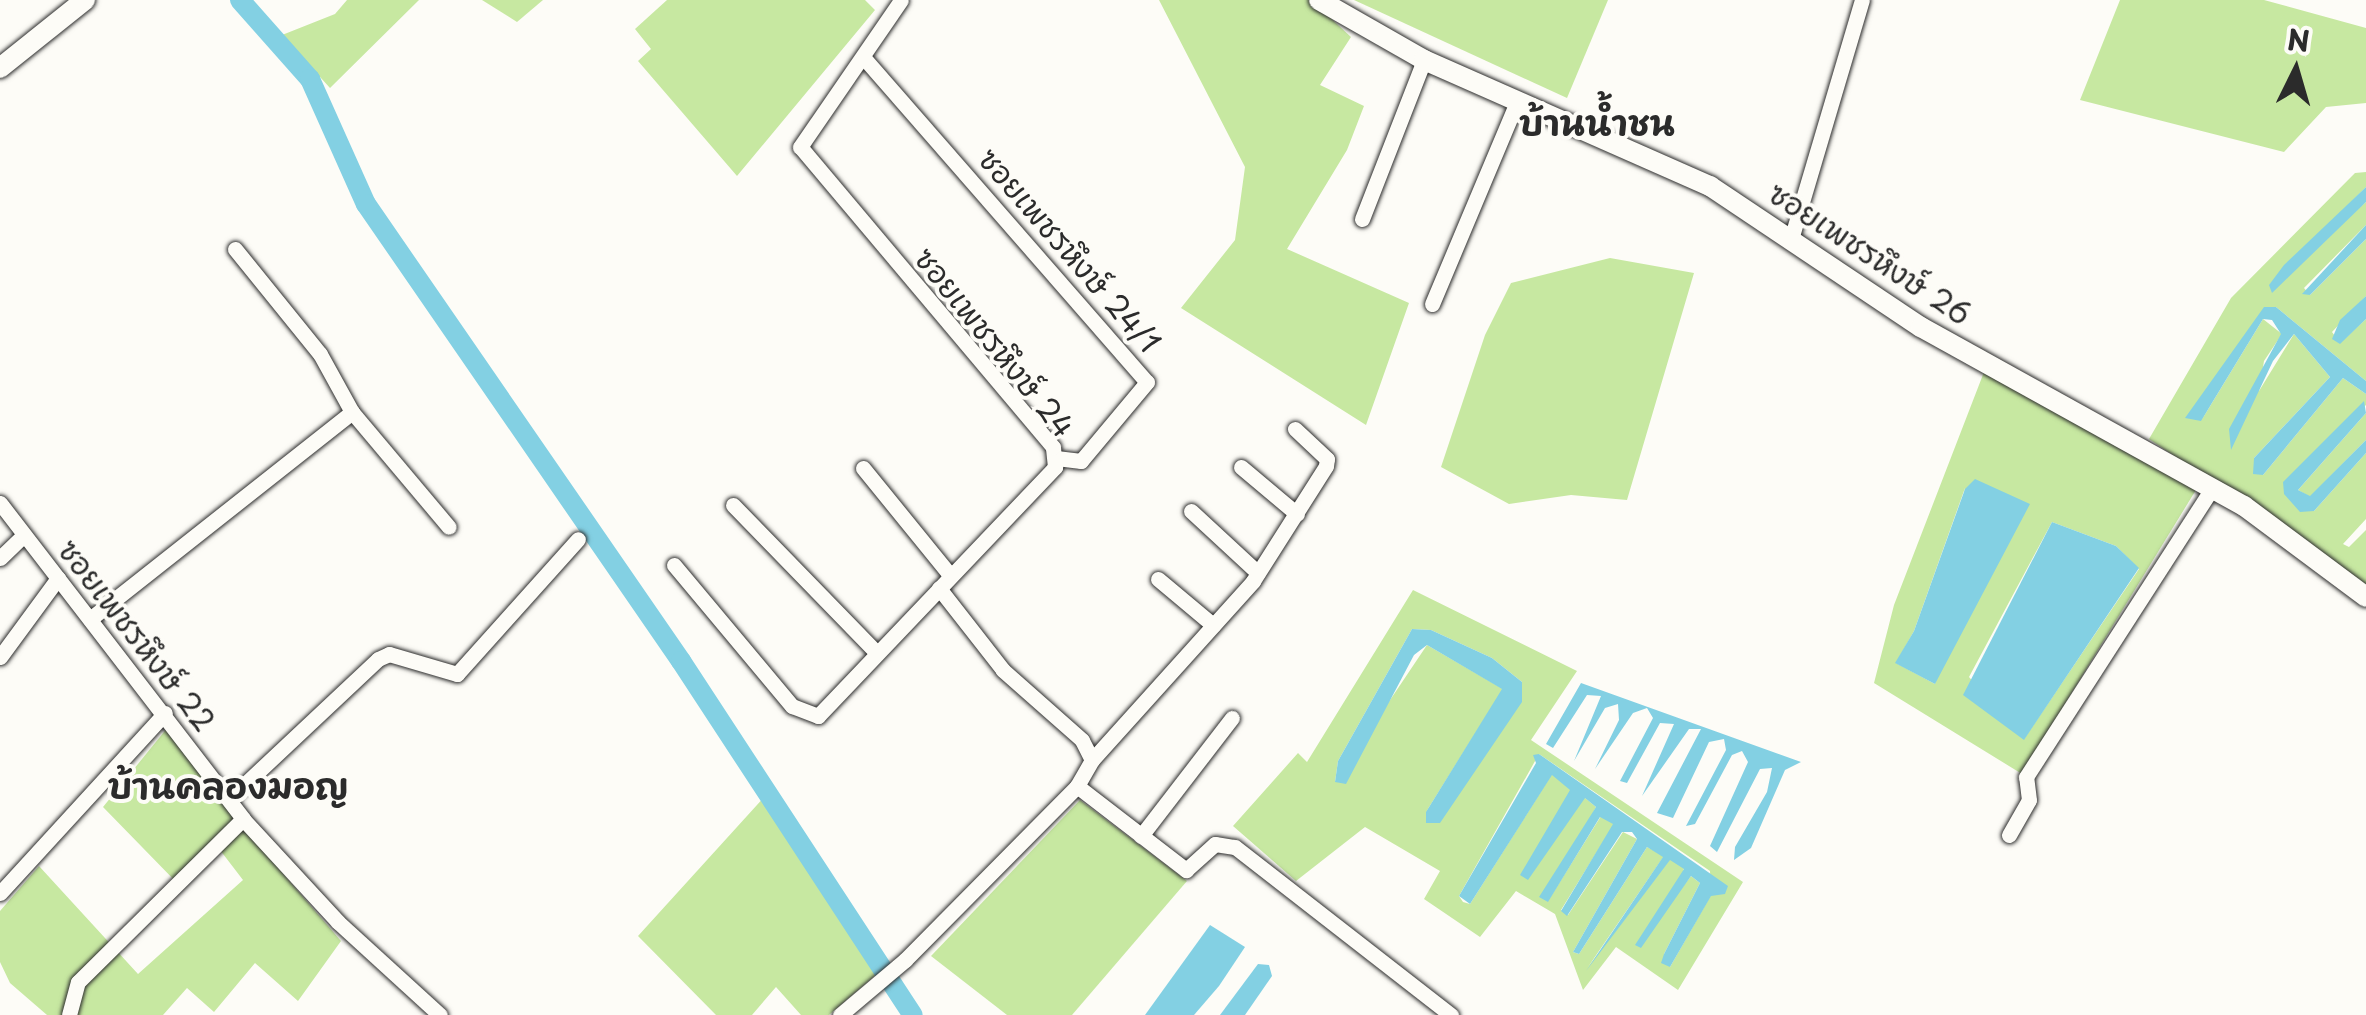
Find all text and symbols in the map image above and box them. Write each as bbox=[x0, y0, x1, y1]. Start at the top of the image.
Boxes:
text: N bbox=[2286, 17, 2312, 62]
north arrow bbox=[2246, 20, 2346, 120]
district label: บ้านน้ำชน bbox=[1519, 101, 1675, 143]
street label: ซอยเพชรหึงษ์ 24/1 bbox=[972, 141, 1168, 359]
street label: ซอยเพชรหึงษ์ 26 bbox=[1762, 174, 1978, 332]
street label: ซอยเพชรหึงษ์ 24 bbox=[908, 240, 1082, 444]
street label: ซอยเพชรหึงษ์ 22 bbox=[51, 532, 223, 738]
district label: บ้านคลองมอญ bbox=[108, 764, 348, 806]

